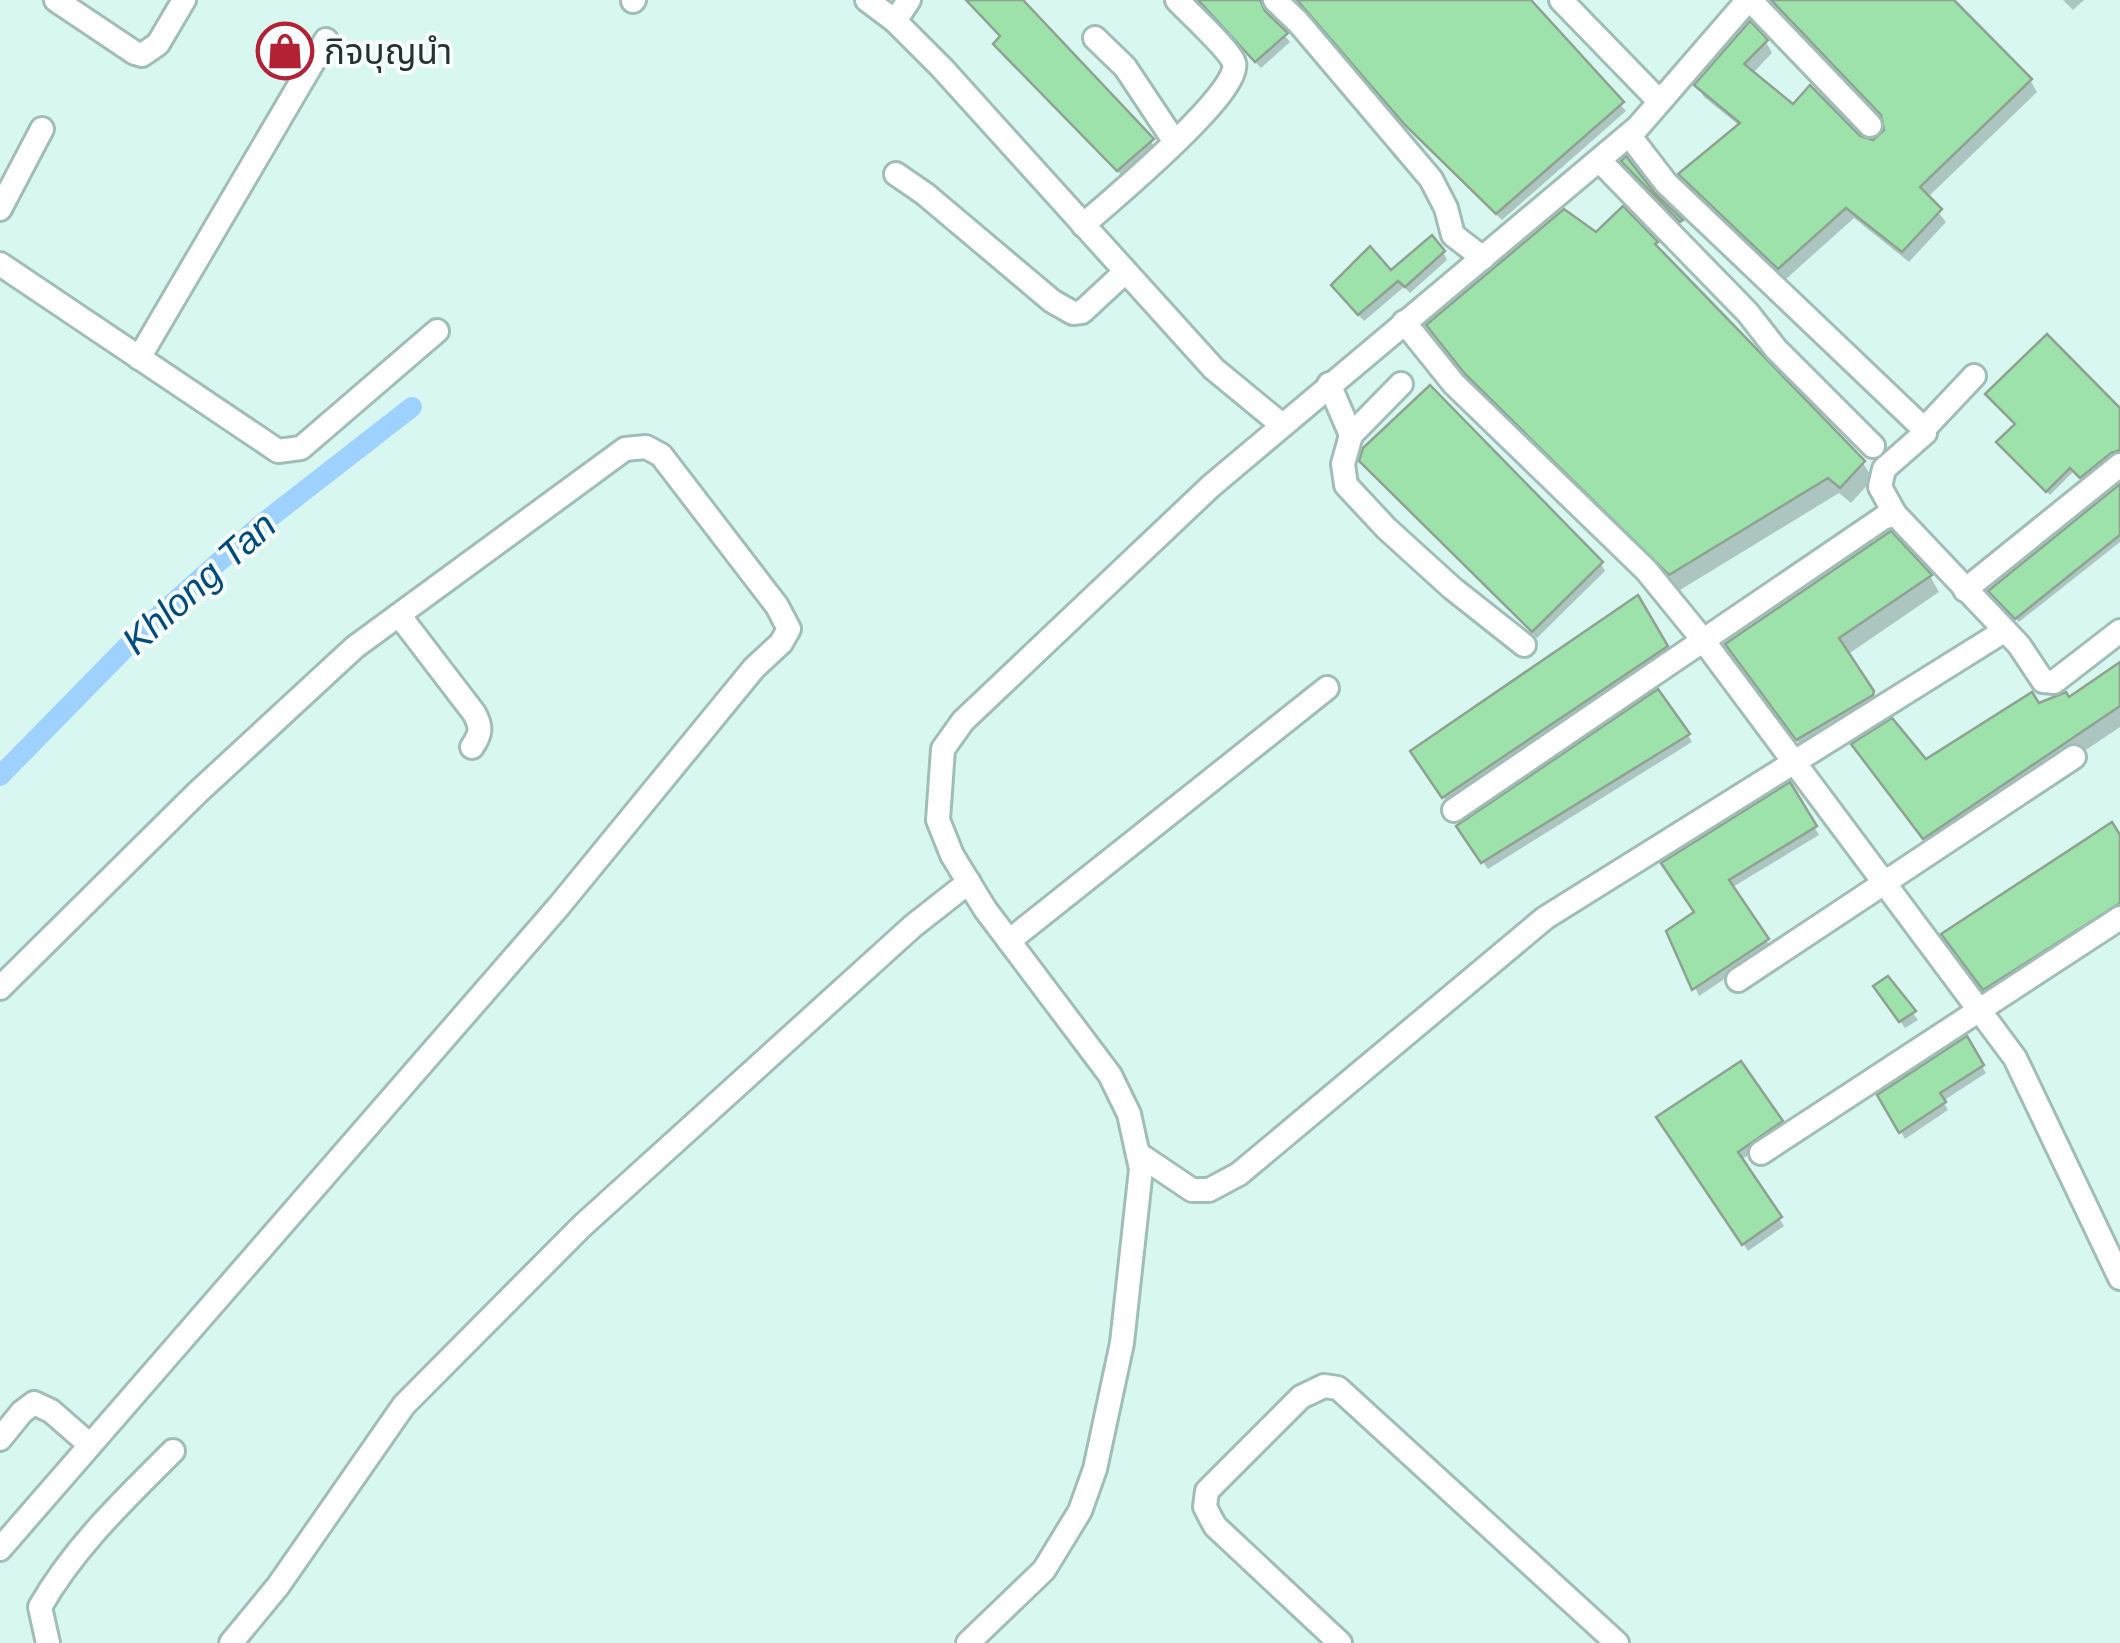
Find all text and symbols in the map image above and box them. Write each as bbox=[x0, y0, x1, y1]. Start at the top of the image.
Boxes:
shop icon: กิจบุญนำ bbox=[255, 21, 315, 81]
place label: กิจบุญนำ bbox=[324, 32, 452, 73]
water label: Khlong Tan bbox=[114, 504, 284, 662]

